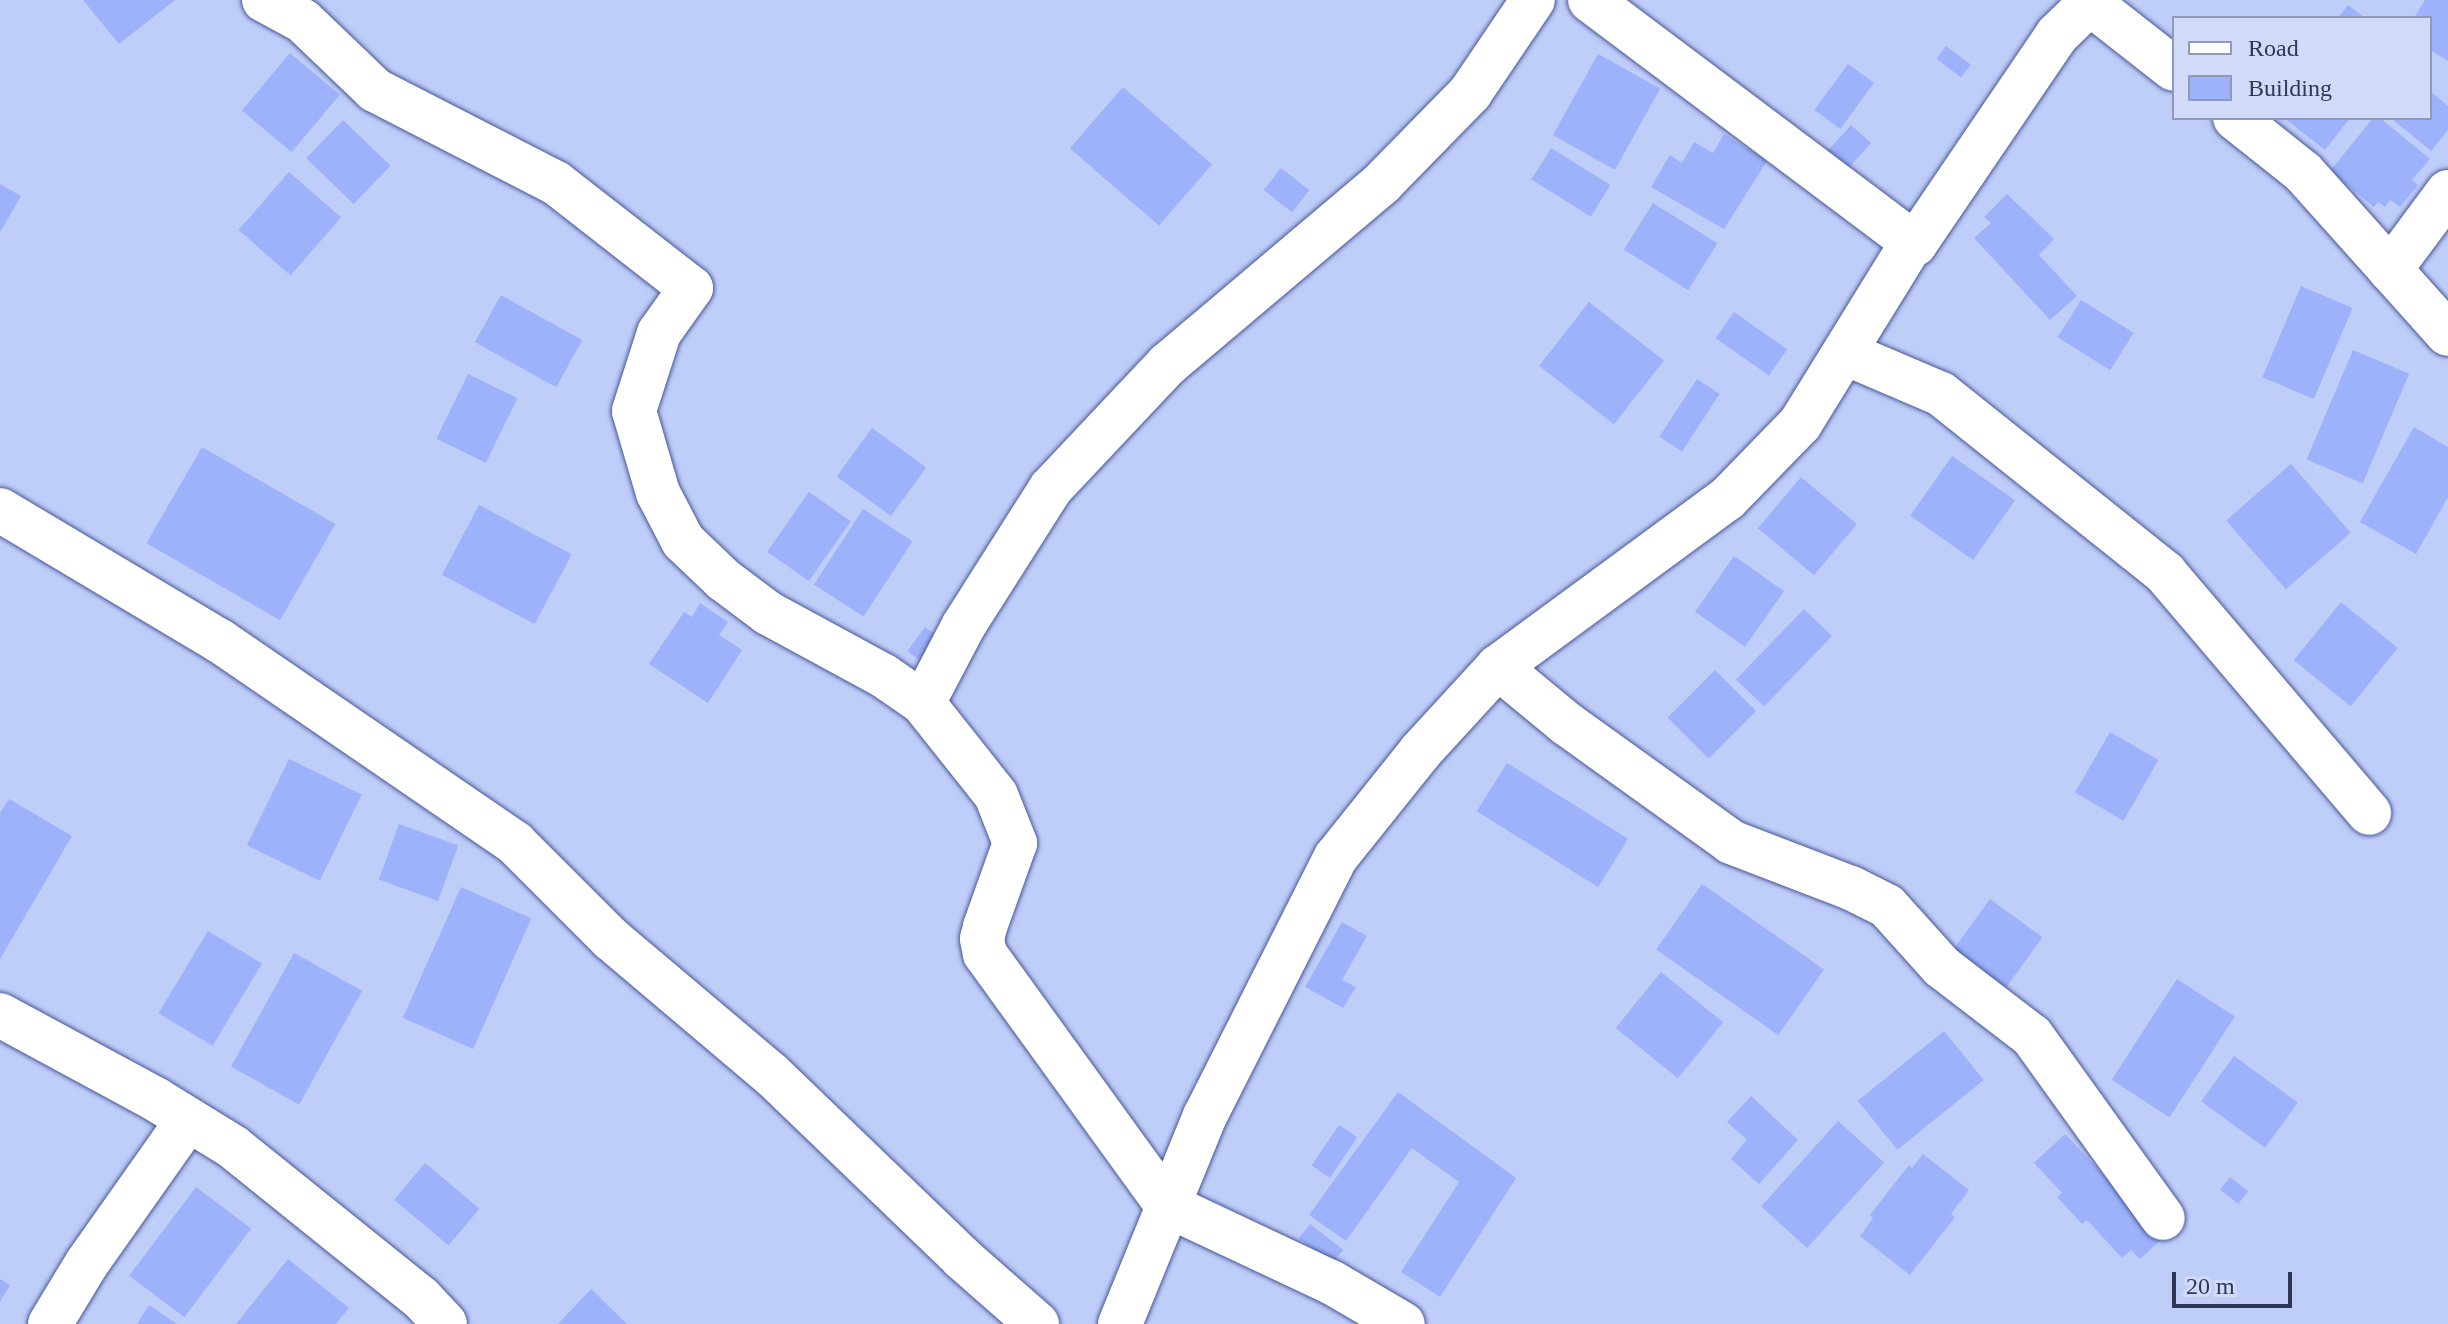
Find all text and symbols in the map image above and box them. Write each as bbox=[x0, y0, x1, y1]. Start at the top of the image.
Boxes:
legend bbox=[2172, 16, 2432, 120]
text: Road bbox=[2248, 35, 2299, 61]
text: Building bbox=[2248, 75, 2332, 101]
scale bar bbox=[2176, 1256, 2296, 1306]
text: 20 m bbox=[2186, 1273, 2235, 1299]

